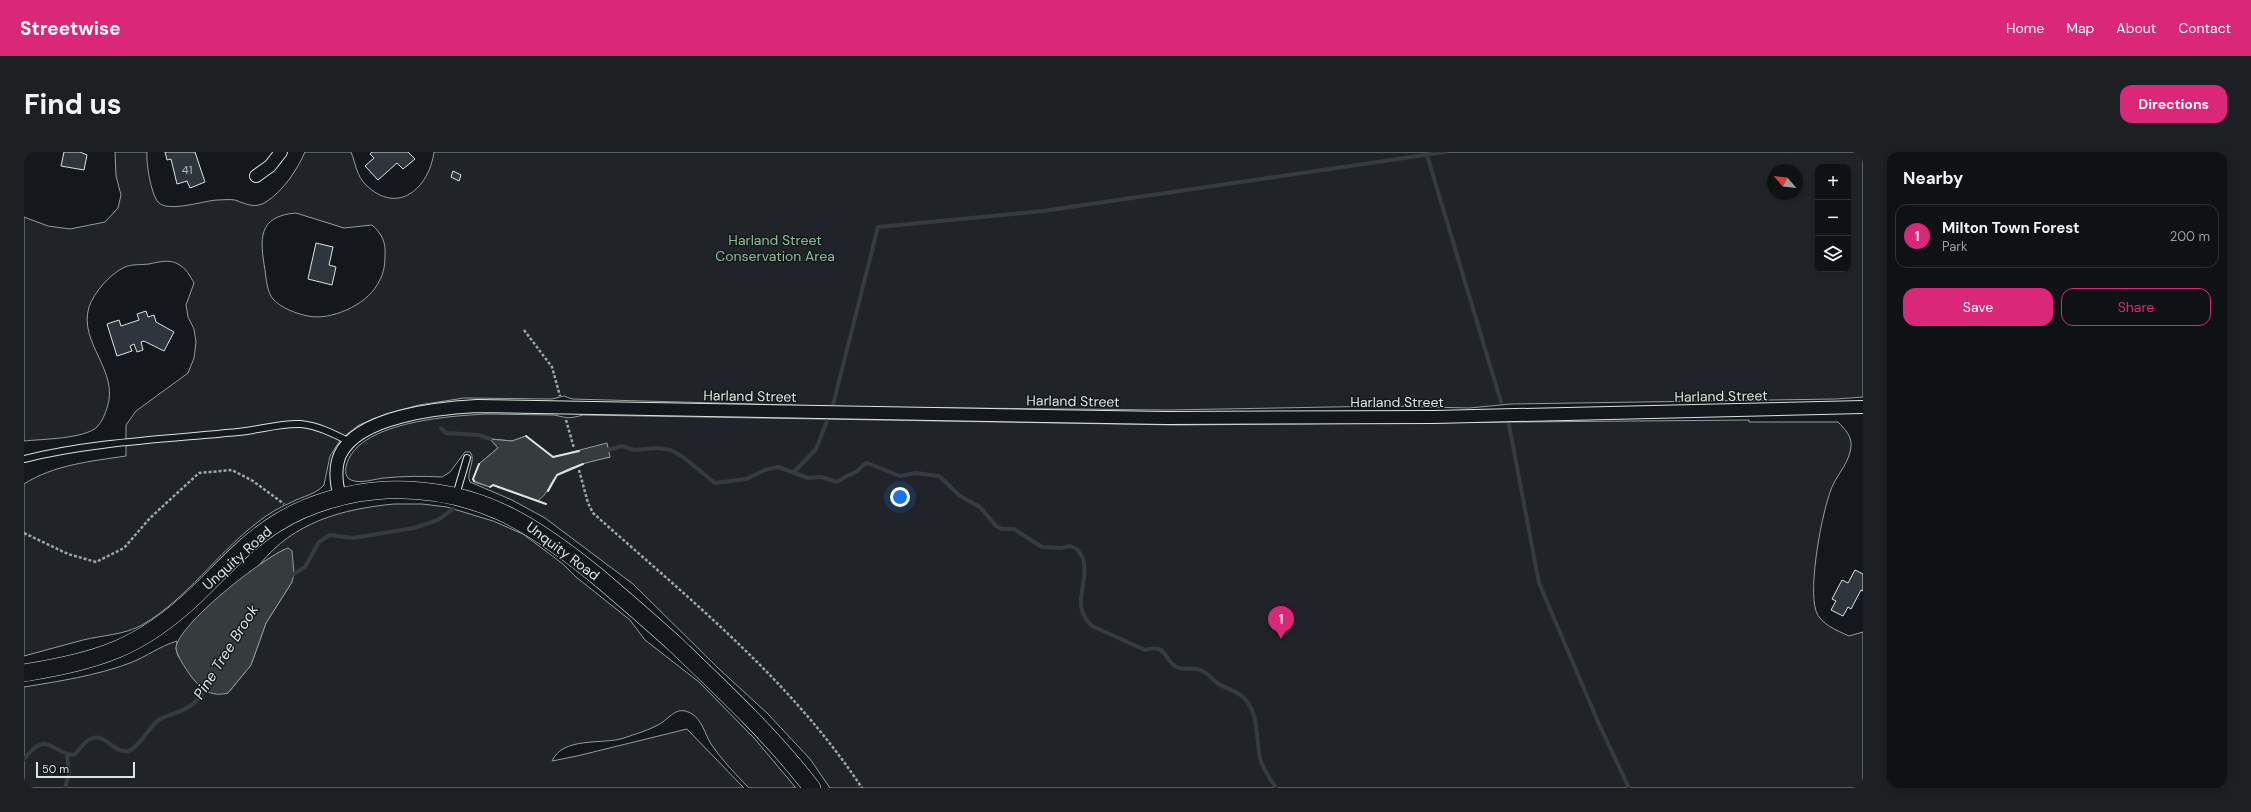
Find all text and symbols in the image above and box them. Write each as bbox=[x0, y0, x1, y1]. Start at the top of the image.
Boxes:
text: Streetwise bbox=[20, 16, 121, 41]
text: Home bbox=[2006, 19, 2044, 37]
text: Map bbox=[2066, 19, 2094, 37]
text: About bbox=[2116, 19, 2156, 37]
text: Contact bbox=[2178, 19, 2231, 37]
button: Directions bbox=[2120, 85, 2227, 123]
text: Find us bbox=[24, 86, 122, 123]
house number: 41 bbox=[181, 162, 193, 178]
north arrow bbox=[1767, 164, 1803, 200]
map controls bbox=[1815, 164, 1851, 272]
button: + bbox=[1815, 164, 1851, 200]
text: Nearby bbox=[1903, 167, 1963, 189]
button: − bbox=[1815, 200, 1851, 236]
text: Milton Town Forest bbox=[1942, 218, 2080, 238]
text: 1 bbox=[1915, 228, 1919, 245]
text: 200 m bbox=[2170, 228, 2210, 245]
park label: Harland Street Conservation Area bbox=[715, 231, 835, 265]
button: layers bbox=[1815, 236, 1851, 272]
text: Park bbox=[1942, 238, 1968, 255]
button: Save bbox=[1903, 288, 2053, 326]
button: Share bbox=[2061, 288, 2211, 326]
street label: Harland Street bbox=[703, 386, 797, 406]
street label: Harland Street bbox=[1674, 386, 1768, 406]
street label: Harland Street bbox=[1026, 391, 1120, 411]
street label: Harland Street bbox=[1350, 393, 1444, 411]
your location bbox=[890, 487, 910, 507]
street label: Unquity Road bbox=[523, 518, 603, 584]
street label: Unquity Road bbox=[199, 522, 275, 594]
water label: Pine Tree Brook bbox=[189, 601, 263, 703]
pin: 1 bbox=[1268, 606, 1294, 639]
scale bar bbox=[36, 760, 135, 779]
text: 50 m bbox=[42, 762, 69, 776]

